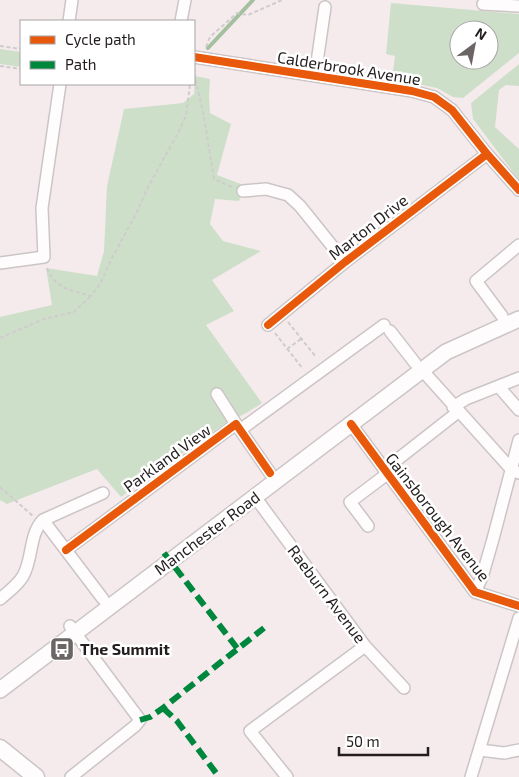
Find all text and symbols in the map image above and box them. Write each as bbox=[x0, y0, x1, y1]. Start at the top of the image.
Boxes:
legend bbox=[20, 20, 195, 85]
north arrow bbox=[449, 20, 499, 70]
text: N bbox=[472, 24, 490, 43]
text: Cycle path bbox=[65, 30, 136, 48]
street label: Calderbrook Avenue bbox=[276, 47, 422, 88]
text: Path bbox=[65, 55, 96, 73]
street label: Marton Drive bbox=[324, 190, 411, 263]
street label: Parkland View bbox=[119, 420, 214, 496]
street label: Gainsborough Avenue bbox=[382, 449, 494, 585]
street label: Manchester Road bbox=[150, 487, 263, 578]
street label: Raeburn Avenue bbox=[284, 541, 371, 647]
bus stop icon: The Summit bbox=[49, 636, 75, 662]
place label: The Summit bbox=[80, 639, 170, 658]
scale bar bbox=[339, 724, 428, 756]
text: 50 m bbox=[346, 732, 380, 750]

